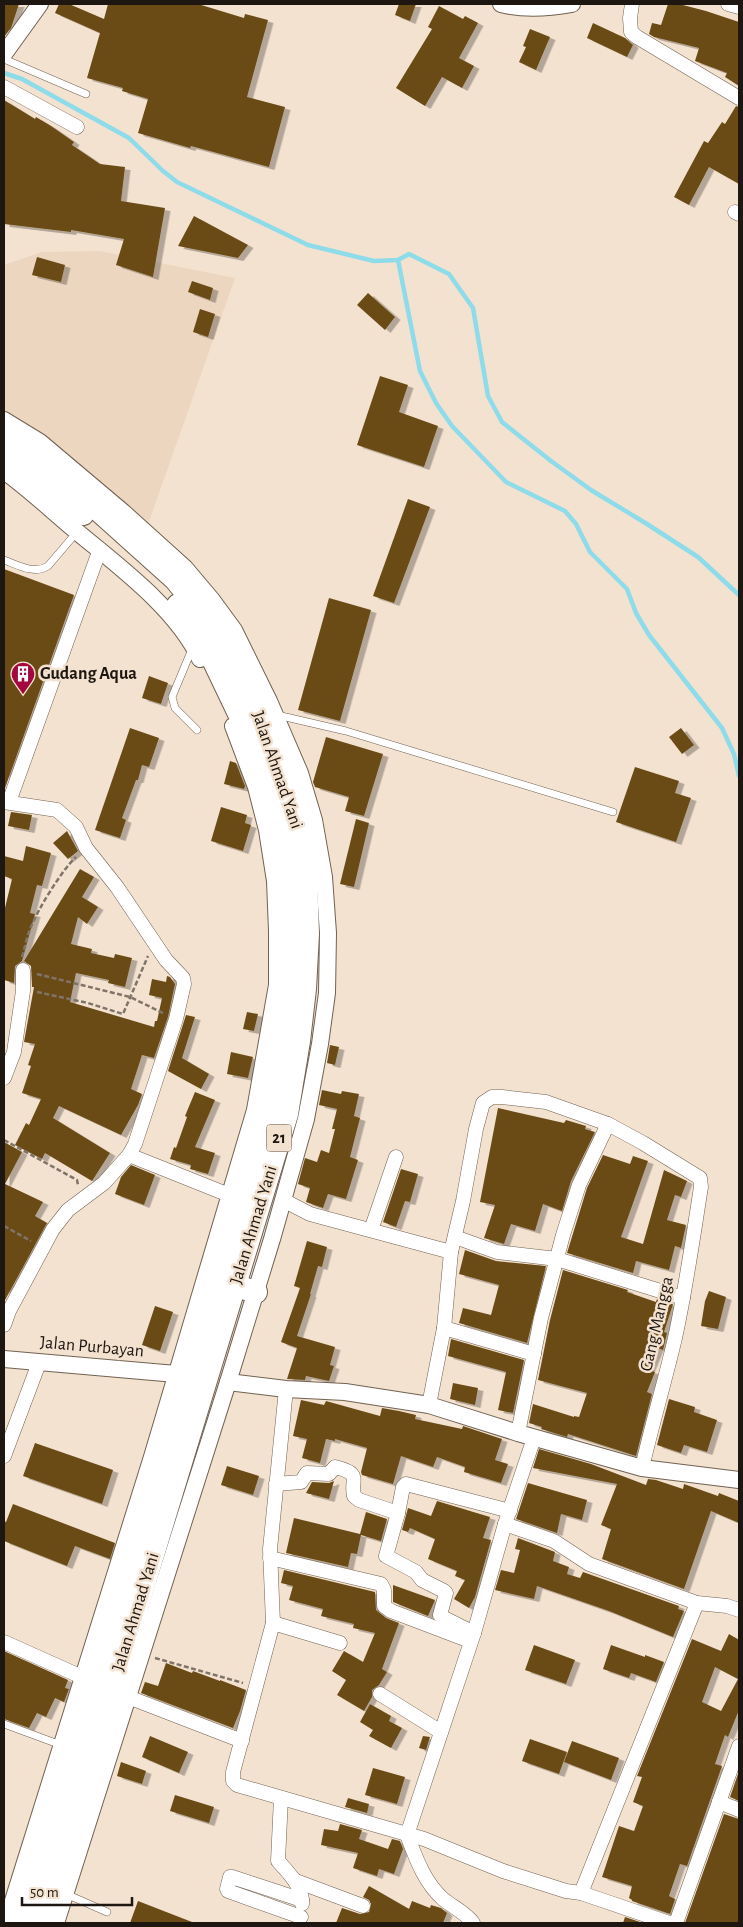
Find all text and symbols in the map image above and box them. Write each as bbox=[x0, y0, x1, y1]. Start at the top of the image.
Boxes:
building icon: Gudang Aqua bbox=[10, 661, 36, 695]
place label: Gudang Aqua bbox=[40, 665, 137, 683]
street label: Jalan Ahmad Yani bbox=[248, 709, 306, 831]
road number: 21 bbox=[266, 1124, 292, 1152]
street label: Jalan Ahmad Yani bbox=[227, 1164, 281, 1286]
street label: Gang Mangga bbox=[637, 1275, 677, 1373]
street label: Jalan Purbayan bbox=[39, 1333, 145, 1361]
street label: Jalan Ahmad Yani bbox=[109, 1551, 163, 1673]
scale bar bbox=[22, 1874, 132, 1906]
text: 50 m bbox=[30, 1885, 59, 1900]

